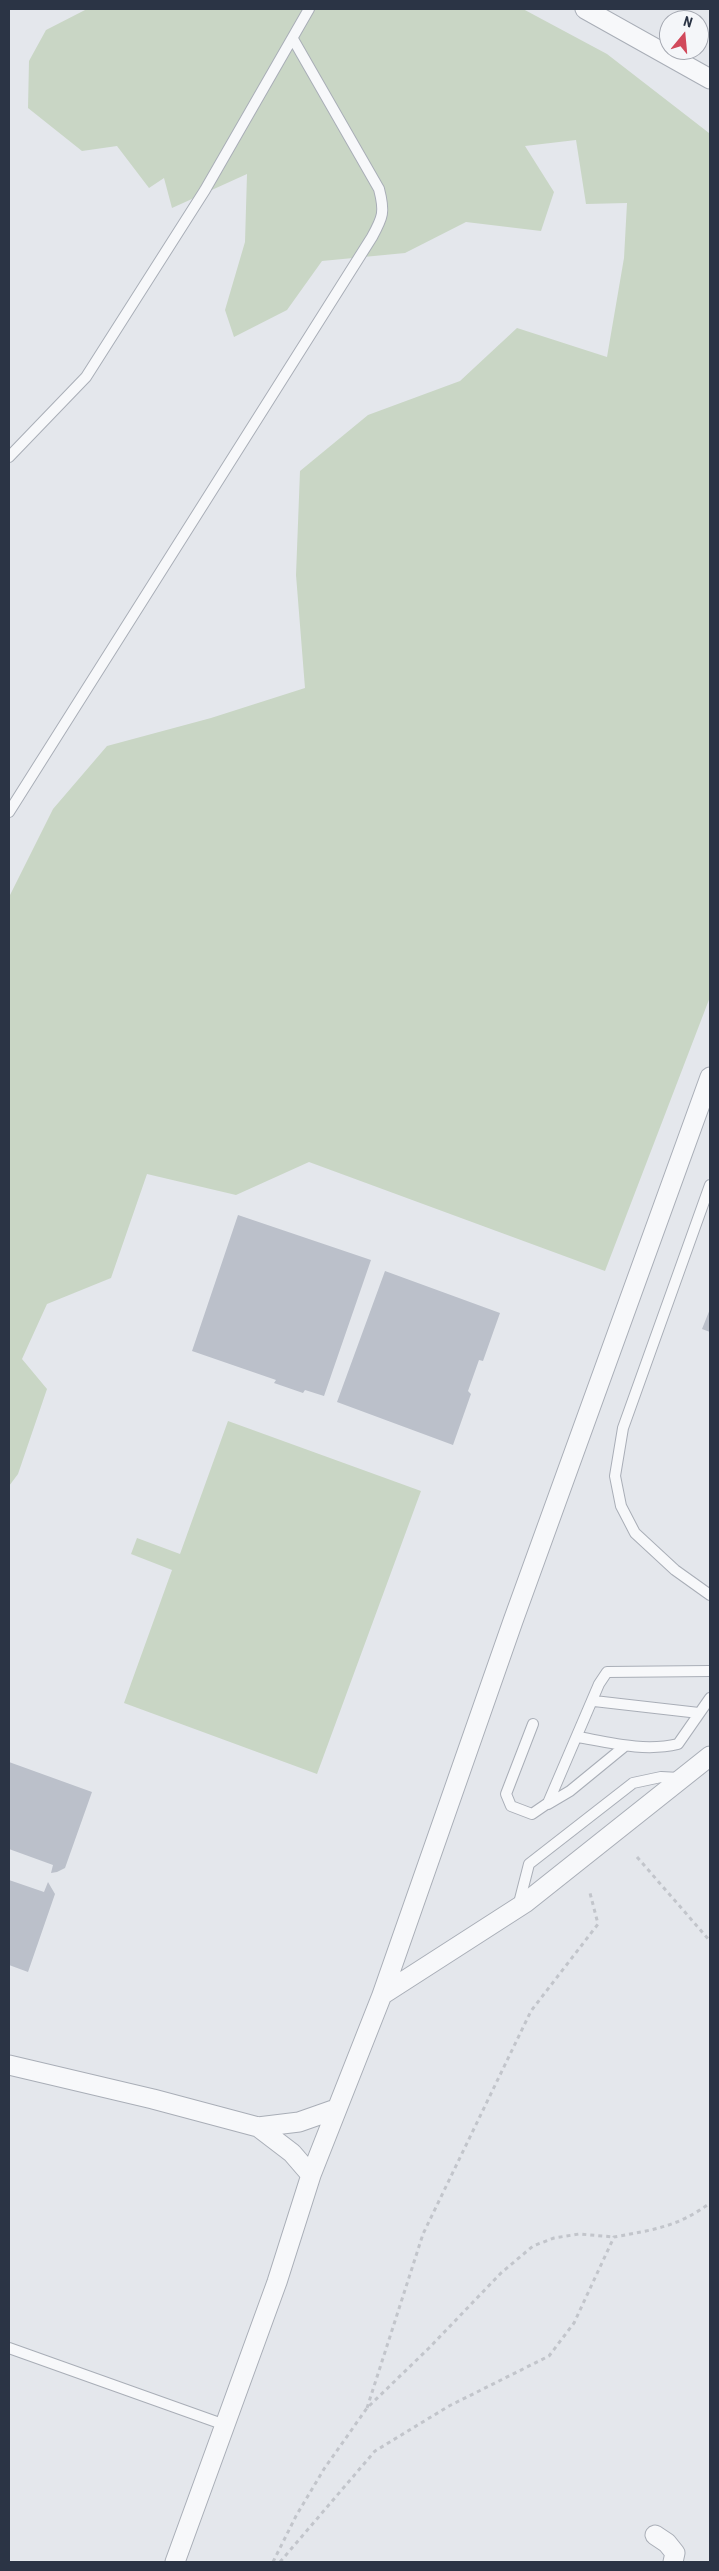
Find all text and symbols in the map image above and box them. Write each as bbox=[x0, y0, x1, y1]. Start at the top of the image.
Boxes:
north arrow bbox=[659, 10, 709, 60]
text: N bbox=[682, 13, 695, 31]

